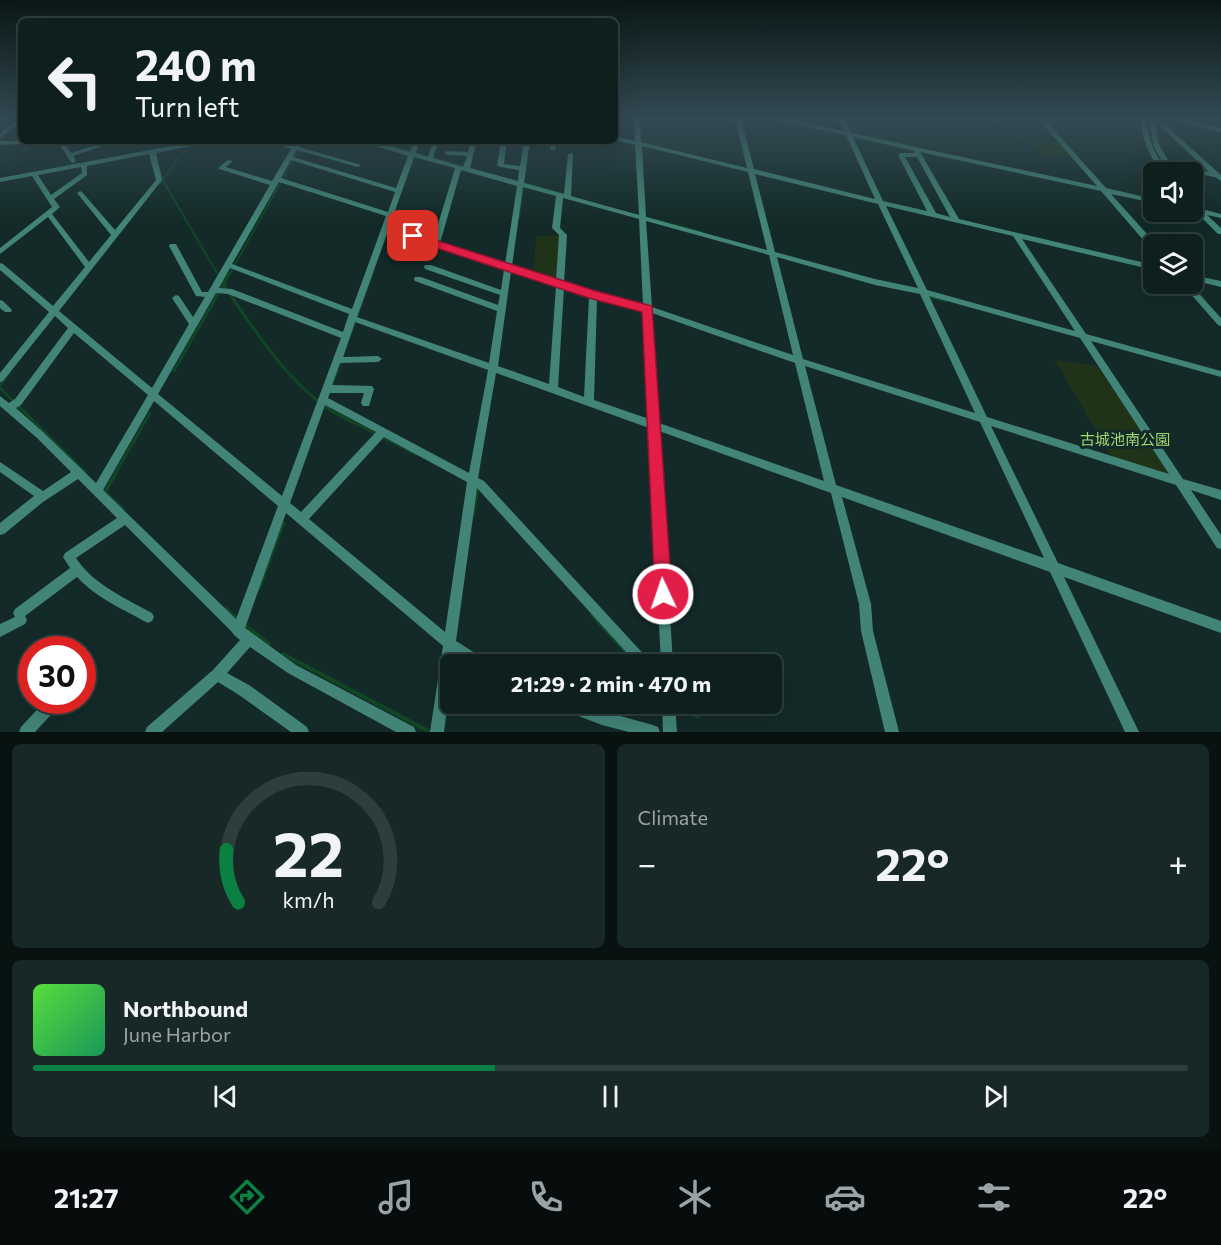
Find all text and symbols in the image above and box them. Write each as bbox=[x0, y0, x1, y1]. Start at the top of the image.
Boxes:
text: 240 m bbox=[135, 38, 257, 90]
icon: left bbox=[36, 42, 114, 120]
text: Turn left bbox=[135, 90, 239, 123]
map controls bbox=[1143, 162, 1203, 294]
button: sound bbox=[1143, 162, 1203, 222]
pin bbox=[387, 210, 438, 261]
icon: arrive bbox=[396, 219, 429, 252]
button: layers bbox=[1143, 234, 1203, 294]
park label: 古城池南公園 bbox=[1080, 430, 1170, 448]
position arrow bbox=[631, 562, 695, 626]
speed limit sign: 30 bbox=[18, 636, 96, 714]
text: 21:29 · 2 min · 470 m bbox=[511, 670, 711, 697]
text: Climate bbox=[638, 805, 708, 829]
text: 22 bbox=[273, 814, 344, 890]
text: 22° bbox=[875, 835, 949, 890]
text: − bbox=[638, 842, 656, 883]
text: + bbox=[1169, 842, 1188, 883]
text: km/h bbox=[282, 886, 334, 912]
text: Northbound bbox=[123, 995, 248, 1022]
text: June Harbor bbox=[123, 1022, 231, 1046]
icon: previous bbox=[209, 1080, 242, 1113]
icon: pause bbox=[594, 1080, 627, 1113]
icon: next bbox=[979, 1080, 1012, 1113]
icon: directions bbox=[226, 1176, 268, 1218]
icon: music bbox=[375, 1176, 417, 1218]
icon: phone bbox=[525, 1176, 567, 1218]
icon: climate bbox=[674, 1176, 716, 1218]
icon: car bbox=[824, 1176, 866, 1218]
icon: filters bbox=[973, 1176, 1015, 1218]
text: 21:27 bbox=[54, 1181, 119, 1214]
text: 22° bbox=[1123, 1181, 1167, 1214]

